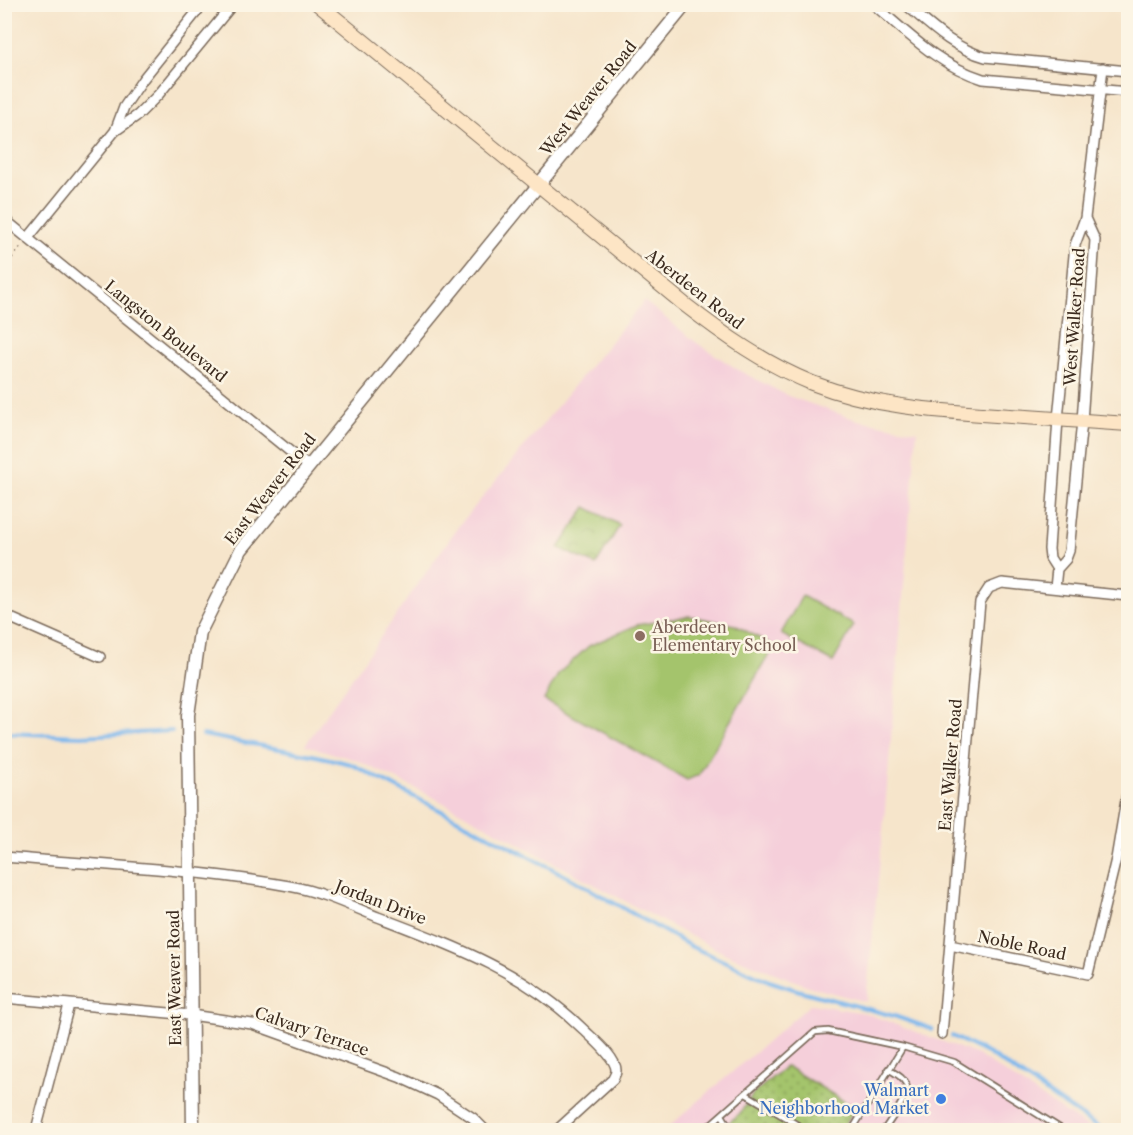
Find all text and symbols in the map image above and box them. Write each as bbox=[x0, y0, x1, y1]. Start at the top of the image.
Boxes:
street label: West Weaver Road bbox=[535, 36, 641, 160]
street label: Aberdeen Road bbox=[641, 244, 748, 334]
street label: West Walker Road bbox=[1059, 247, 1089, 388]
street label: Langston Boulevard bbox=[101, 276, 231, 386]
street label: East Weaver Road bbox=[220, 429, 320, 549]
place label: Aberdeen Elementary School bbox=[651, 617, 797, 655]
marker: Aberdeen Elementary School bbox=[633, 629, 647, 643]
street label: East Walker Road bbox=[934, 698, 966, 832]
street label: Jordan Drive bbox=[330, 874, 429, 929]
street label: East Weaver Road bbox=[163, 909, 185, 1046]
street label: Noble Road bbox=[976, 926, 1068, 964]
street label: Calvary Terrace bbox=[252, 1002, 372, 1060]
place label: Walmart Neighborhood Market bbox=[760, 1080, 929, 1118]
marker: Walmart Neighborhood Market bbox=[934, 1092, 948, 1106]

